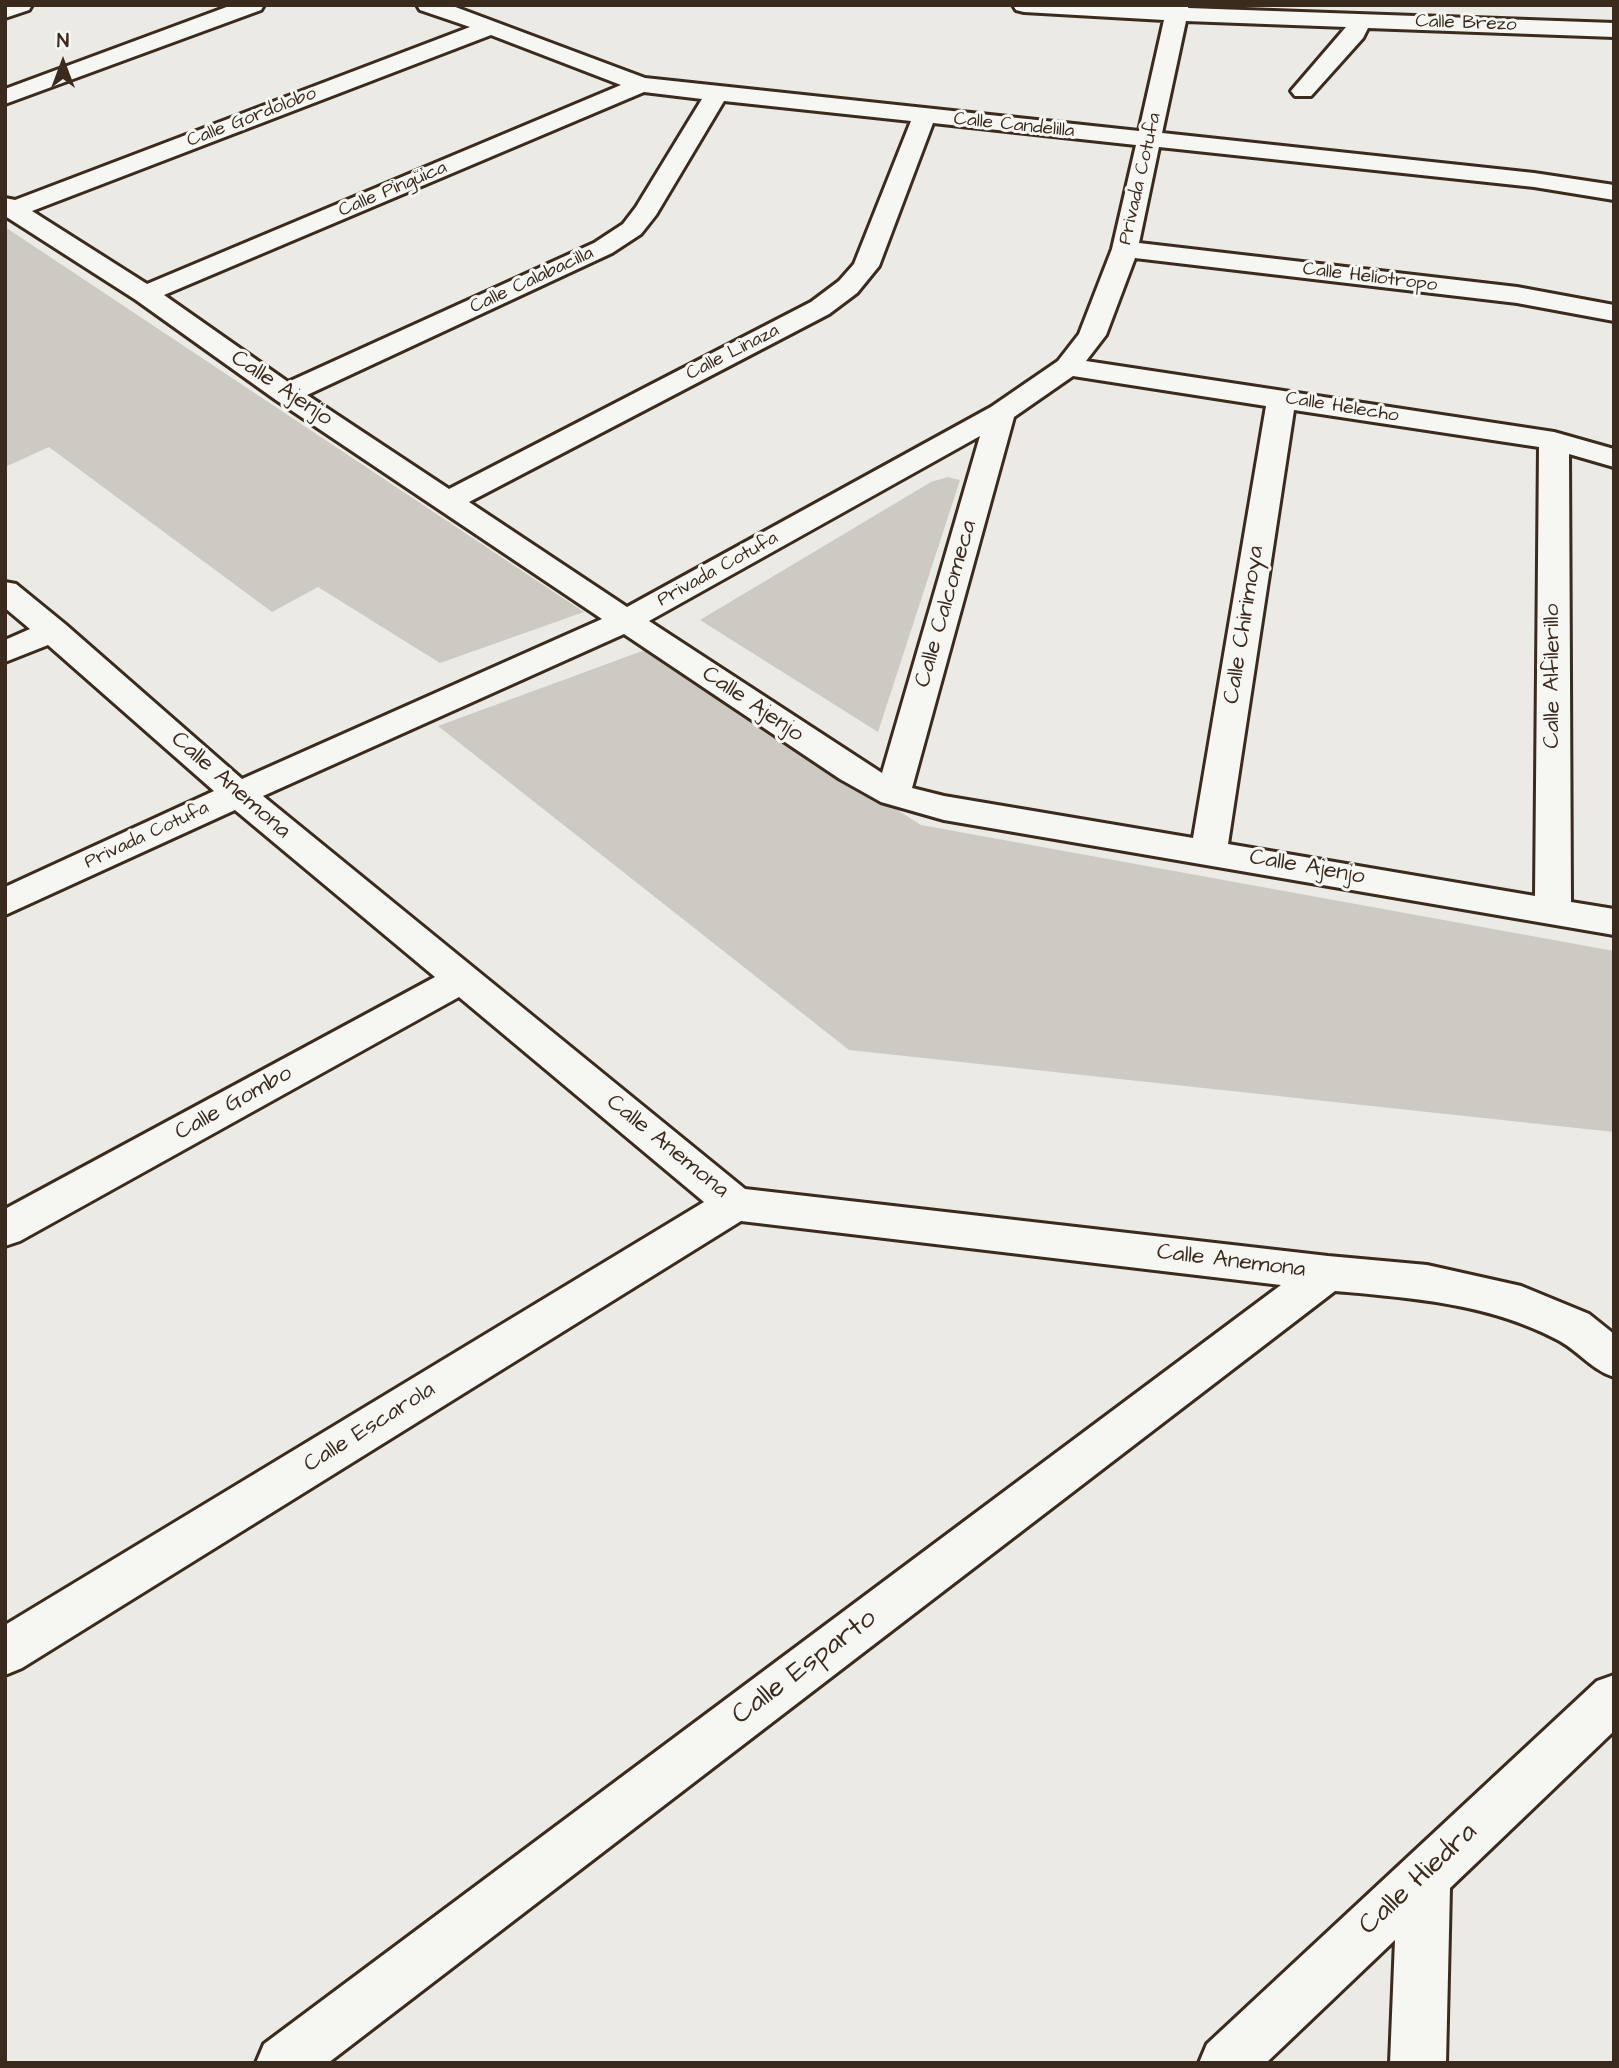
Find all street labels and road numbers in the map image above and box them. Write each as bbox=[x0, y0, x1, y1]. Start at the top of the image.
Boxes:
street label: Calle Brezo bbox=[1415, 11, 1517, 37]
street label: Calle Gordolobo bbox=[184, 83, 320, 153]
street label: Calle Candelilla bbox=[953, 108, 1075, 144]
street label: Privada Cotufa bbox=[1115, 111, 1167, 247]
street label: Calle Pingüica bbox=[335, 157, 451, 223]
street label: Calle Calabacilla bbox=[467, 242, 597, 320]
street label: Calle Heliotropo bbox=[1301, 258, 1439, 298]
street label: Calle Linaza bbox=[683, 320, 783, 386]
street label: Calle Ajenjo bbox=[225, 345, 337, 433]
street label: Calle Helecho bbox=[1284, 388, 1400, 428]
street label: Calle Calcomeca bbox=[910, 517, 984, 691]
street label: Privada Cotufa bbox=[654, 527, 782, 613]
street label: Calle Chirimoya bbox=[1219, 544, 1271, 706]
street label: Calle Alfilerillo bbox=[1539, 604, 1567, 748]
street label: Calle Ajenjo bbox=[696, 661, 808, 749]
street label: Calle Anemona bbox=[164, 727, 296, 845]
street label: Privada Cotufa bbox=[81, 797, 213, 875]
street label: Calle Ajenjo bbox=[1247, 844, 1367, 892]
street label: Calle Gombo bbox=[171, 1061, 297, 1147]
street label: Calle Anemona bbox=[600, 1089, 734, 1205]
street label: Calle Anemona bbox=[1155, 1239, 1307, 1285]
street label: Calle Escarola bbox=[299, 1377, 441, 1479]
street label: Calle Esparto bbox=[726, 1603, 884, 1733]
street label: Calle Hiedra bbox=[1353, 1817, 1485, 1943]

